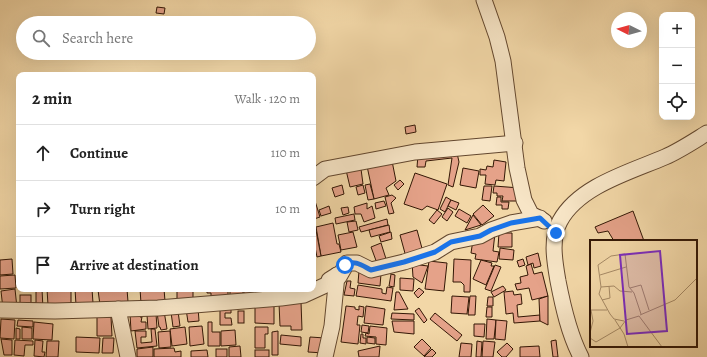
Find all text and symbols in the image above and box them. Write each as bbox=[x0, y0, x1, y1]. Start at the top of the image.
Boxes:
north arrow bbox=[611, 12, 647, 48]
map controls bbox=[659, 12, 695, 120]
button: + bbox=[659, 12, 695, 48]
search box bbox=[16, 16, 316, 60]
icon: search bbox=[30, 27, 52, 49]
text: Search here bbox=[62, 28, 133, 48]
button: − bbox=[659, 48, 695, 84]
button: locate bbox=[659, 84, 695, 120]
text: 2 min bbox=[32, 87, 72, 110]
text: Walk · 120 m bbox=[235, 90, 300, 107]
icon: ahead bbox=[32, 142, 54, 164]
text: Continue bbox=[70, 143, 128, 163]
text: 110 m bbox=[271, 144, 300, 161]
icon: right bbox=[32, 198, 54, 220]
text: Turn right bbox=[70, 199, 135, 219]
text: 10 m bbox=[275, 200, 300, 217]
route end bbox=[547, 224, 565, 242]
inset map bbox=[590, 240, 697, 347]
icon: arrive bbox=[32, 254, 54, 276]
text: Arrive at destination bbox=[70, 255, 199, 275]
route start bbox=[336, 256, 354, 274]

